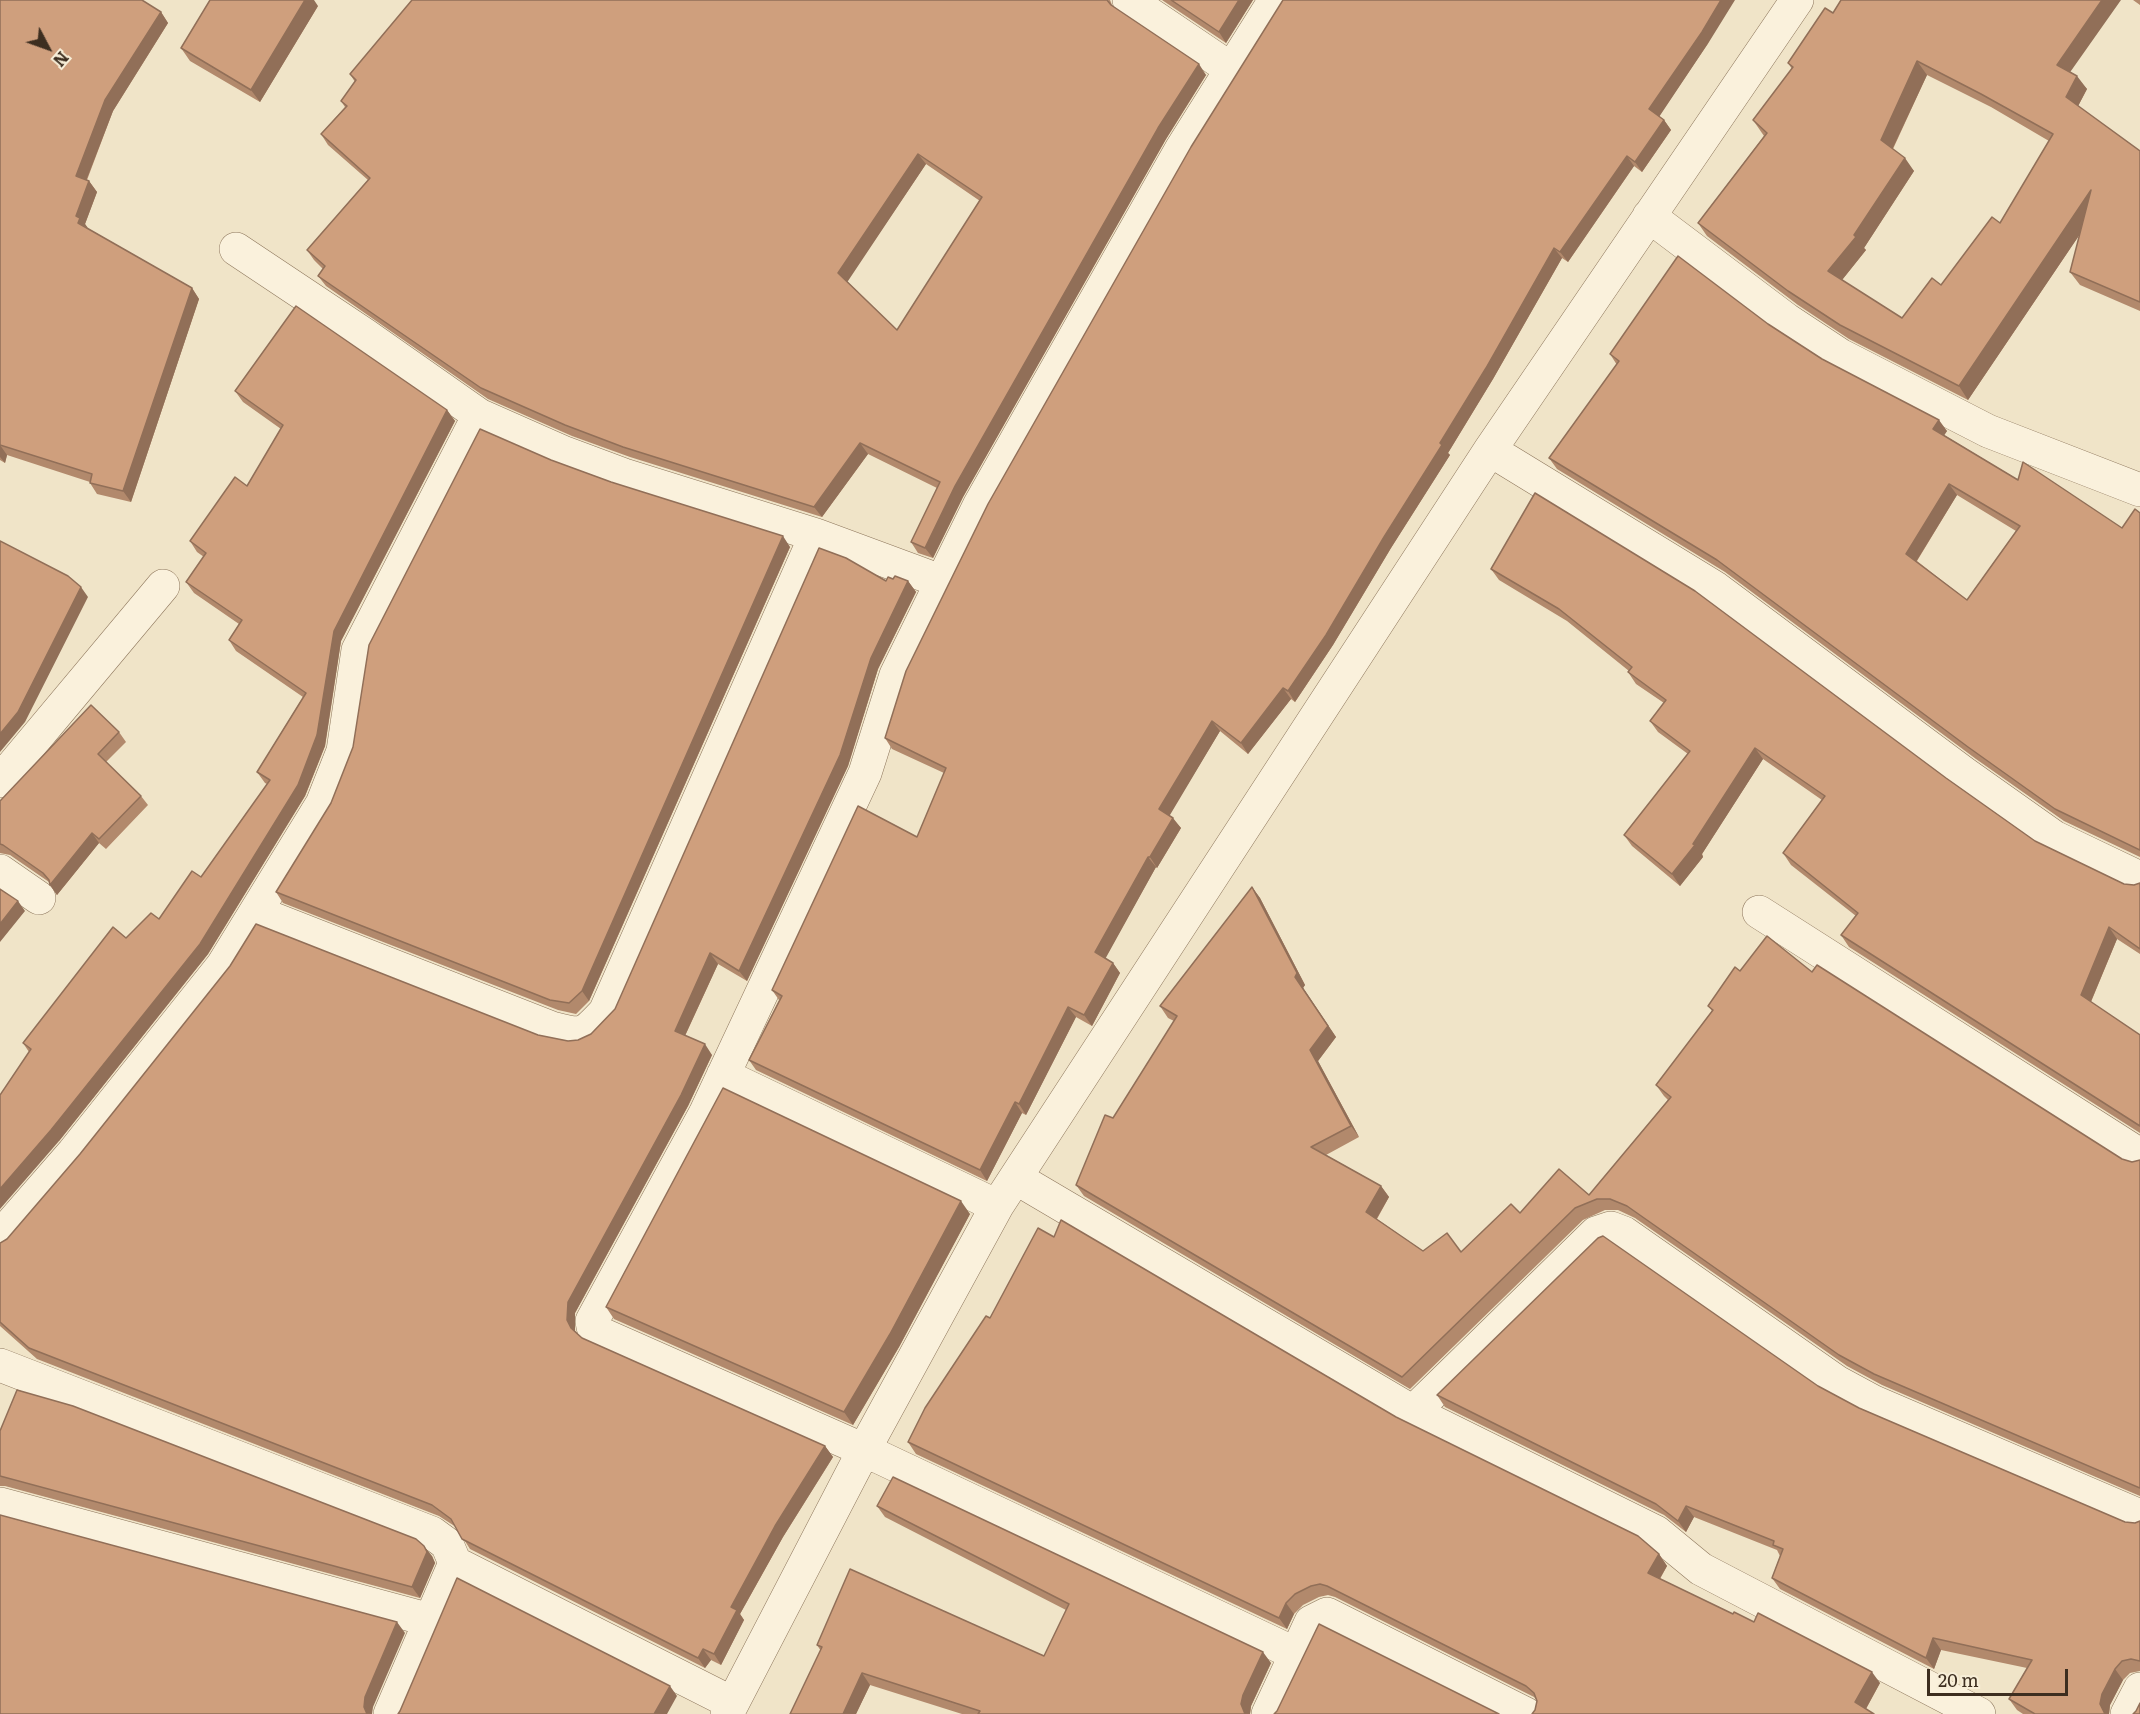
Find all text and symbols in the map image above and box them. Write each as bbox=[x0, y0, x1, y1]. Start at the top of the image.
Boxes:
north arrow bbox=[18, 18, 78, 78]
text: N bbox=[48, 47, 75, 73]
scale bar bbox=[1930, 1657, 2071, 1695]
text: 20 m bbox=[1938, 1666, 1979, 1693]

